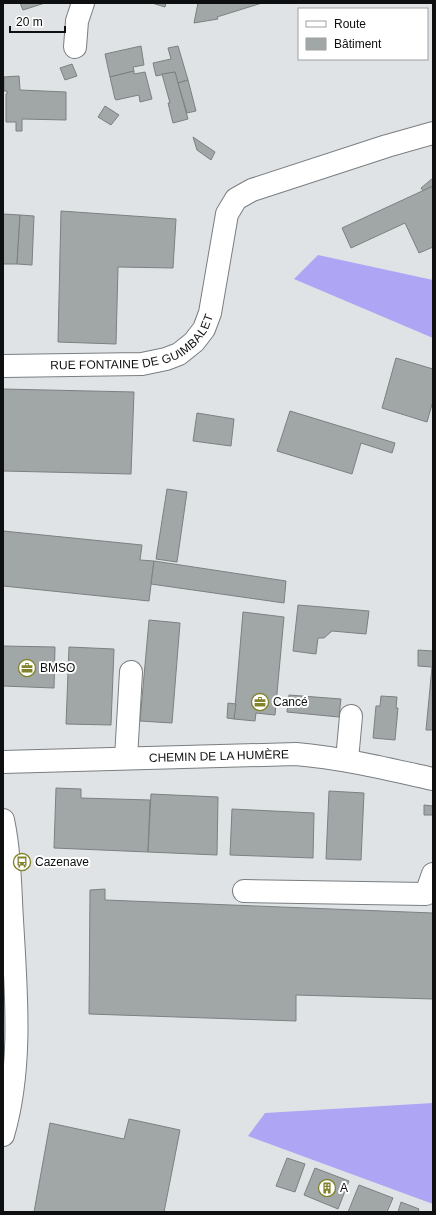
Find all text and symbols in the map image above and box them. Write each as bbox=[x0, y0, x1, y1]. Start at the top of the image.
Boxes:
scale bar bbox=[10, 8, 65, 34]
legend bbox=[298, 8, 428, 60]
text: 20 m bbox=[16, 15, 43, 29]
text: Route bbox=[334, 17, 366, 31]
text: Bâtiment bbox=[334, 37, 382, 51]
street label: RUE FONTAINE DE GUIMBALET bbox=[50, 311, 216, 372]
office icon: BMSO bbox=[17, 658, 37, 678]
place label: BMSO bbox=[40, 661, 75, 675]
office icon: Cancé bbox=[250, 692, 270, 712]
place label: Cancé bbox=[273, 695, 308, 709]
street label: CHEMIN DE LA HUMÈRE bbox=[149, 747, 289, 765]
bus stop icon: Cazenave bbox=[12, 852, 32, 872]
place label: Cazenave bbox=[35, 855, 89, 869]
building icon: A bbox=[317, 1178, 337, 1198]
place label: A bbox=[340, 1181, 348, 1195]

